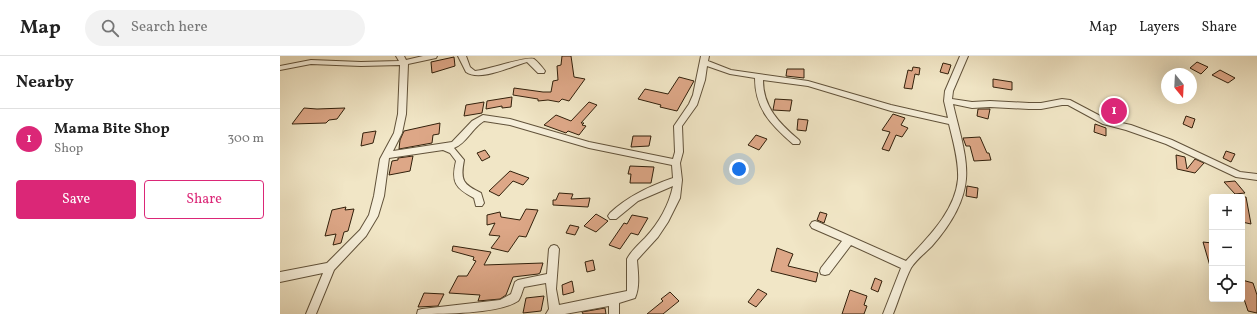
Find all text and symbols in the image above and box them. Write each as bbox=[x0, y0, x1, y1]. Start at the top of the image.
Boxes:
search box bbox=[85, 10, 365, 46]
text: Map bbox=[20, 15, 61, 41]
icon: search bbox=[99, 17, 121, 39]
text: Search here bbox=[131, 17, 208, 38]
text: Map bbox=[1089, 18, 1117, 37]
text: Layers bbox=[1139, 18, 1179, 37]
text: Share bbox=[1201, 18, 1237, 37]
north arrow bbox=[1161, 68, 1197, 104]
text: Nearby bbox=[16, 71, 74, 94]
pin: 1 bbox=[1101, 96, 1127, 126]
text: Mama Bite Shop bbox=[54, 119, 170, 140]
text: 1 bbox=[26, 130, 32, 148]
text: 300 m bbox=[228, 130, 264, 148]
text: Shop bbox=[54, 140, 83, 158]
your location bbox=[729, 159, 749, 179]
button: Save bbox=[16, 180, 136, 219]
button: Share bbox=[144, 180, 264, 219]
map controls bbox=[1209, 194, 1245, 302]
button: + bbox=[1209, 194, 1245, 230]
button: − bbox=[1209, 230, 1245, 266]
button: locate bbox=[1209, 266, 1245, 302]

